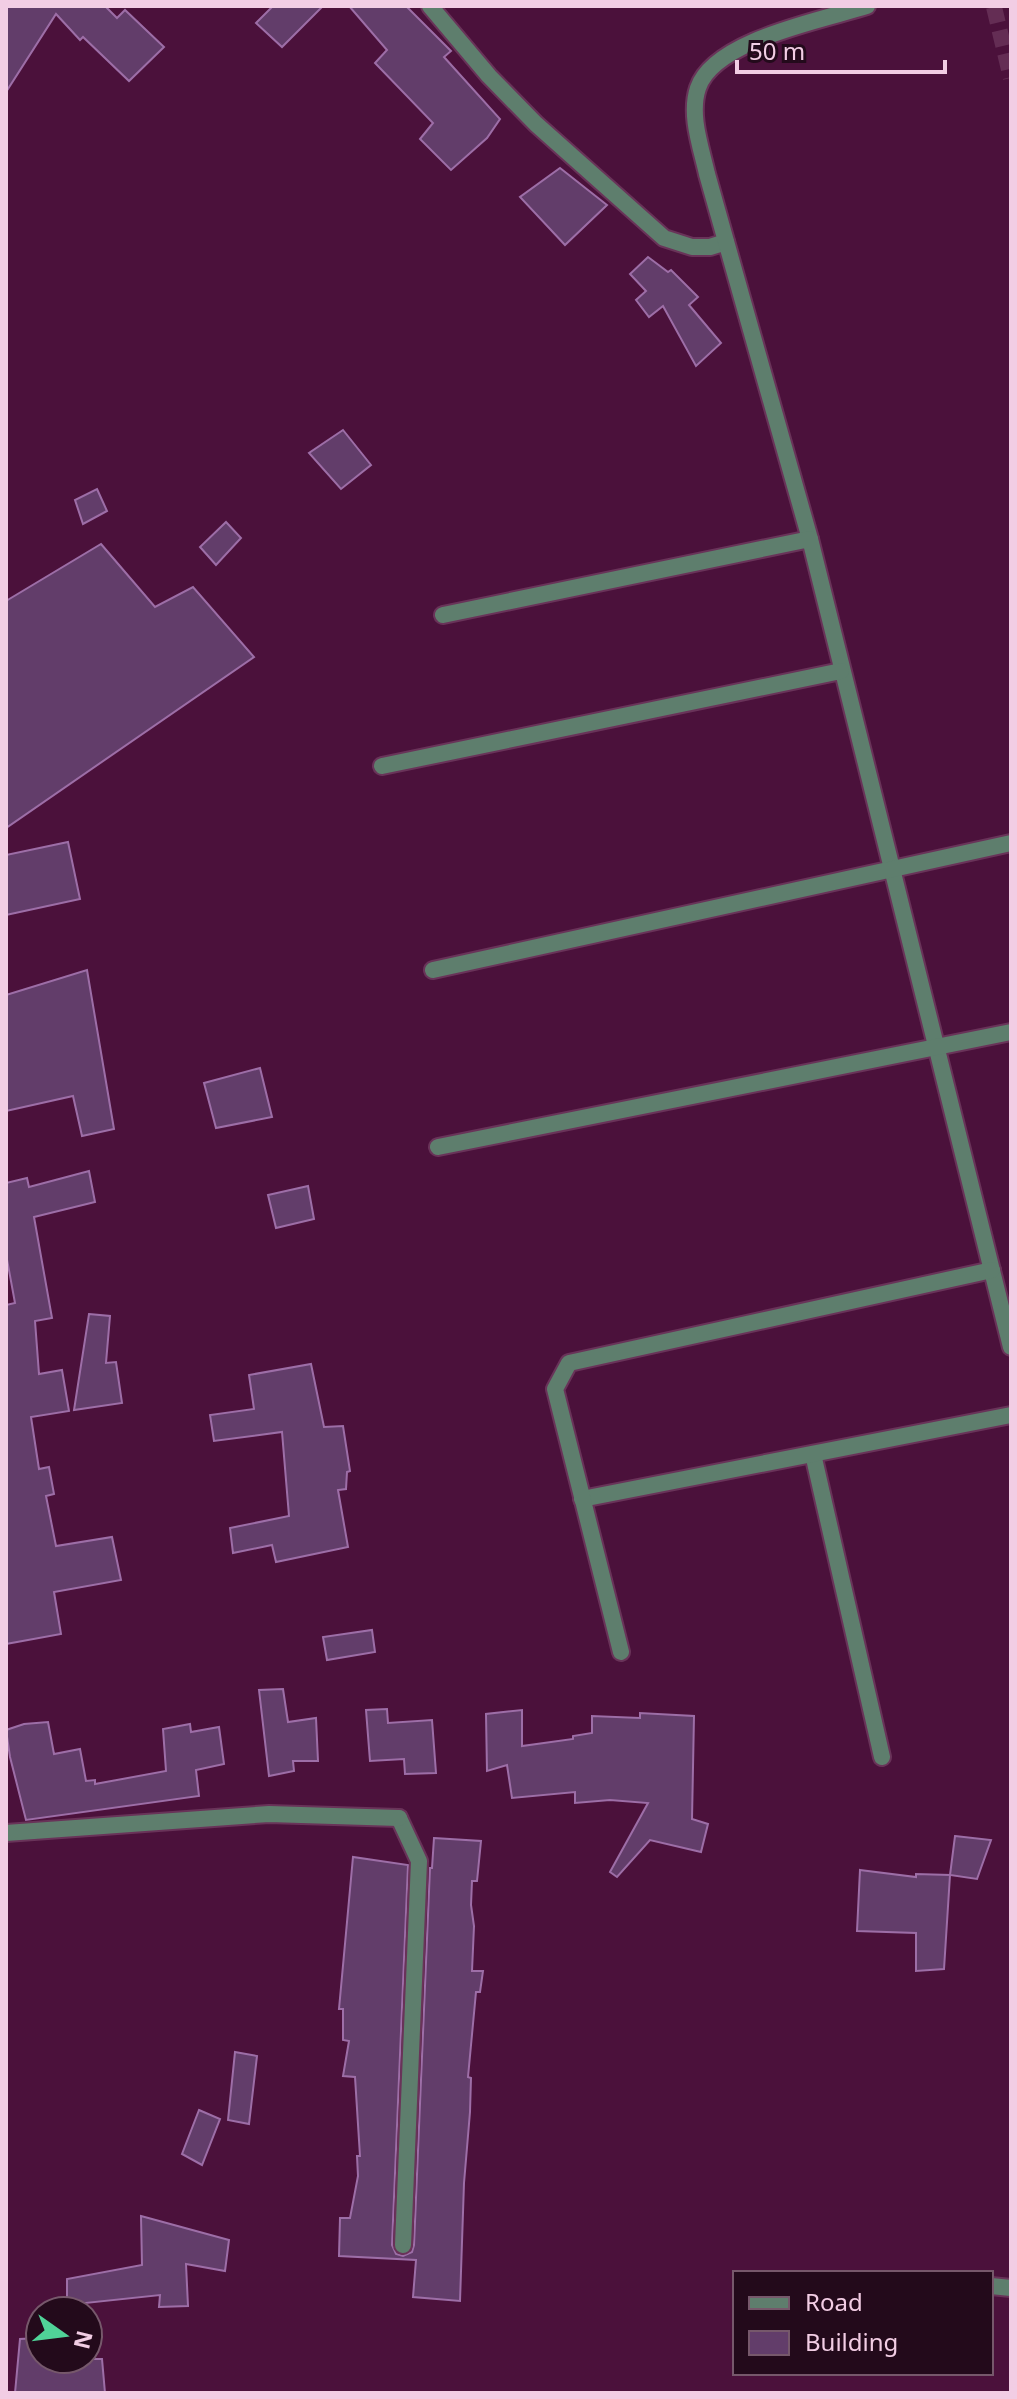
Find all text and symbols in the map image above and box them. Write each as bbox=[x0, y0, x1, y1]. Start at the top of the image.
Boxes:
scale bar bbox=[737, 24, 945, 74]
text: 50 m bbox=[749, 34, 805, 67]
legend bbox=[733, 2271, 993, 2375]
text: Road bbox=[805, 2285, 863, 2318]
north arrow bbox=[24, 2295, 104, 2375]
text: Building bbox=[805, 2325, 898, 2358]
text: N bbox=[68, 2328, 101, 2352]

